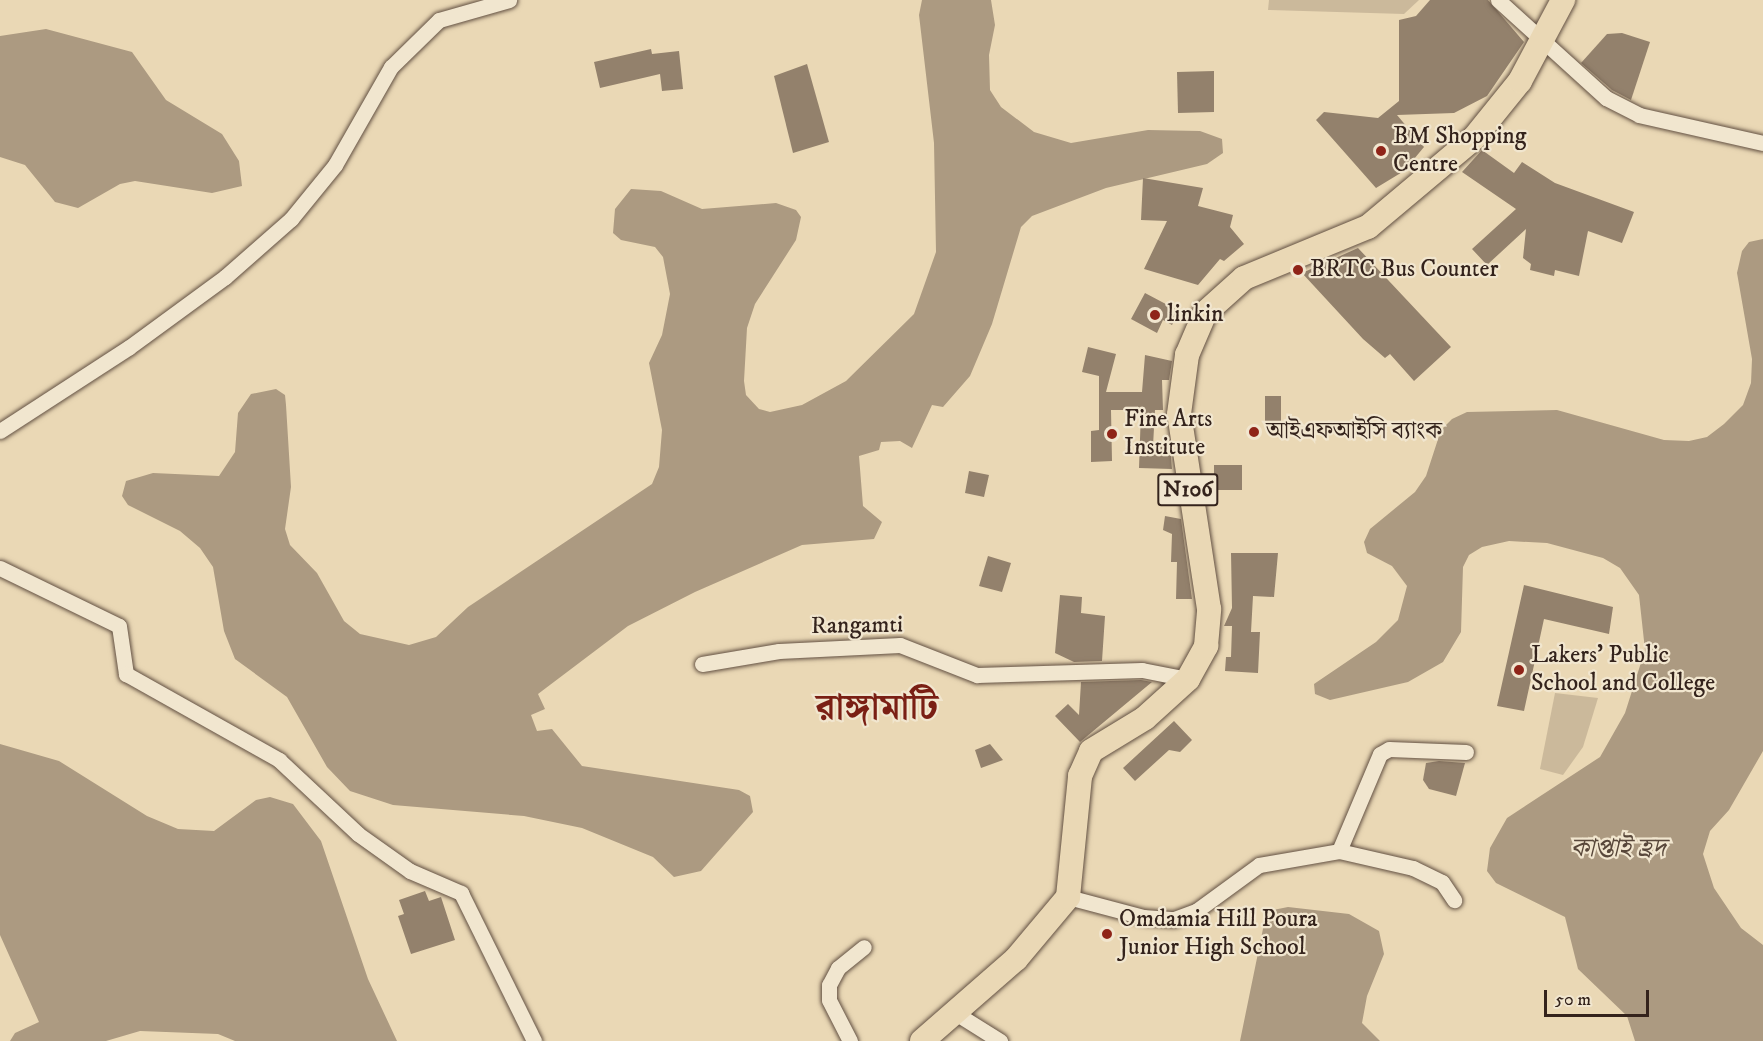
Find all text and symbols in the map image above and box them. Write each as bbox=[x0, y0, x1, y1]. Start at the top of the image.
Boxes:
place label: BM Shopping Centre bbox=[1393, 123, 1527, 179]
marker: BM Shopping Centre bbox=[1374, 144, 1388, 158]
place label: BRTC Bus Counter bbox=[1310, 256, 1498, 284]
marker: BRTC Bus Counter bbox=[1291, 263, 1305, 277]
place label: linkin bbox=[1167, 301, 1224, 329]
marker: linkin bbox=[1148, 308, 1162, 322]
place label: Fine Arts Institute bbox=[1124, 406, 1212, 462]
place label: আইএফআইসি ব্যাংক bbox=[1266, 418, 1442, 446]
marker: আইএফআইসি ব্যাংক bbox=[1247, 425, 1261, 439]
marker: Fine Arts Institute bbox=[1105, 427, 1119, 441]
road number: N106 bbox=[1156, 471, 1220, 509]
street label: Rangamti bbox=[811, 611, 903, 641]
place label: Lakers' Public School and College bbox=[1531, 642, 1715, 698]
marker: Lakers' Public School and College bbox=[1512, 663, 1526, 677]
district label: রাঙ্গামাটি bbox=[816, 687, 938, 731]
water label: কাপ্তাই হ্রদ bbox=[1570, 833, 1666, 865]
place label: Omdamia Hill Poura Junior High School bbox=[1119, 906, 1317, 962]
marker: Omdamia Hill Poura Junior High School bbox=[1100, 927, 1114, 941]
scale bar bbox=[1547, 978, 1652, 1016]
text: 50 m bbox=[1555, 989, 1591, 1011]

